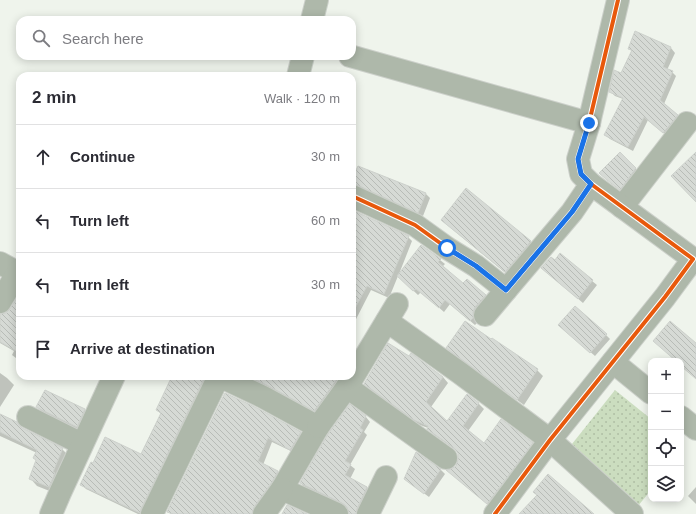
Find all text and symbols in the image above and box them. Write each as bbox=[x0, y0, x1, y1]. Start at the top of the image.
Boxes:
search box bbox=[16, 16, 356, 60]
icon: search bbox=[30, 27, 52, 49]
text: Search here bbox=[62, 30, 144, 47]
text: 2 min bbox=[32, 88, 76, 107]
text: Walk · 120 m bbox=[264, 91, 340, 106]
route end bbox=[580, 114, 598, 132]
icon: ahead bbox=[32, 146, 54, 168]
text: Continue bbox=[70, 148, 135, 165]
text: 30 m bbox=[311, 149, 340, 164]
icon: left bbox=[32, 210, 54, 232]
text: Turn left bbox=[70, 212, 129, 229]
text: 60 m bbox=[311, 213, 340, 228]
route start bbox=[438, 239, 456, 257]
icon: left bbox=[32, 274, 54, 296]
text: Turn left bbox=[70, 276, 129, 293]
text: 30 m bbox=[311, 277, 340, 292]
icon: arrive bbox=[32, 338, 54, 360]
text: Arrive at destination bbox=[70, 340, 215, 357]
map controls bbox=[648, 358, 684, 502]
button: + bbox=[648, 358, 684, 394]
button: − bbox=[648, 394, 684, 430]
button: locate bbox=[648, 430, 684, 466]
button: layers bbox=[648, 466, 684, 502]

